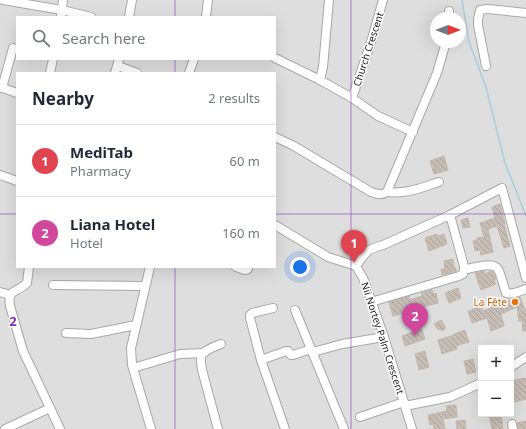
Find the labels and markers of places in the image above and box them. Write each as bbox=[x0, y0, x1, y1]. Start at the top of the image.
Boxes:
pin: 1 bbox=[341, 230, 367, 263]
place label: La Fête bbox=[473, 295, 507, 309]
marker: La Fête bbox=[510, 297, 520, 307]
pin: 2 bbox=[402, 303, 428, 336]

